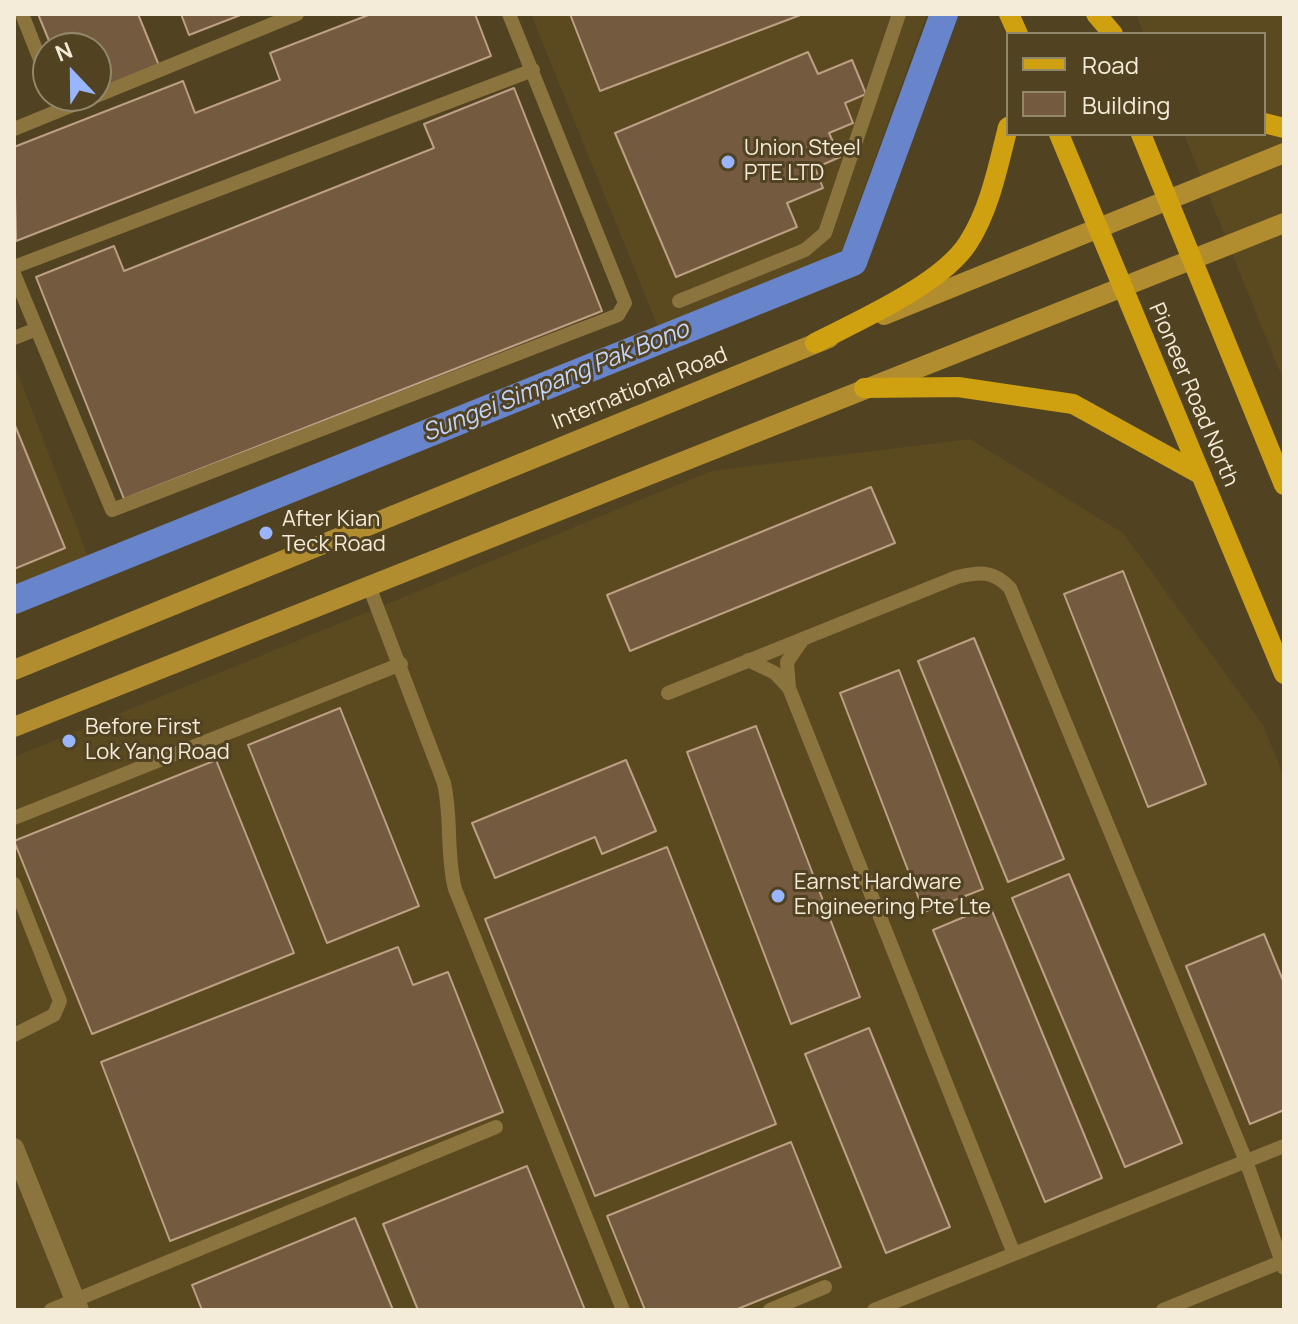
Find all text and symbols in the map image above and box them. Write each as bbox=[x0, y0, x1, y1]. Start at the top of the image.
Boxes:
north arrow bbox=[32, 32, 112, 112]
legend bbox=[1006, 32, 1266, 136]
text: N bbox=[51, 35, 77, 68]
text: Road bbox=[1082, 48, 1139, 81]
text: Building bbox=[1082, 88, 1170, 121]
place label: Union Steel PTE LTD bbox=[744, 136, 861, 188]
marker: Union Steel PTE LTD bbox=[719, 153, 737, 171]
street label: Pioneer Road North bbox=[1142, 299, 1244, 491]
water label: Sungei Simpang Pak Bono bbox=[419, 315, 693, 449]
street label: International Road bbox=[549, 342, 731, 436]
place label: After Kian Teck Road bbox=[282, 507, 386, 558]
marker: After Kian Teck Road bbox=[257, 524, 275, 542]
place label: Before First Lok Yang Road bbox=[85, 715, 230, 766]
marker: Before First Lok Yang Road bbox=[60, 732, 78, 750]
place label: Earnst Hardware Engineering Pte Lte bbox=[794, 870, 991, 922]
marker: Earnst Hardware Engineering Pte Lte bbox=[769, 887, 787, 905]

